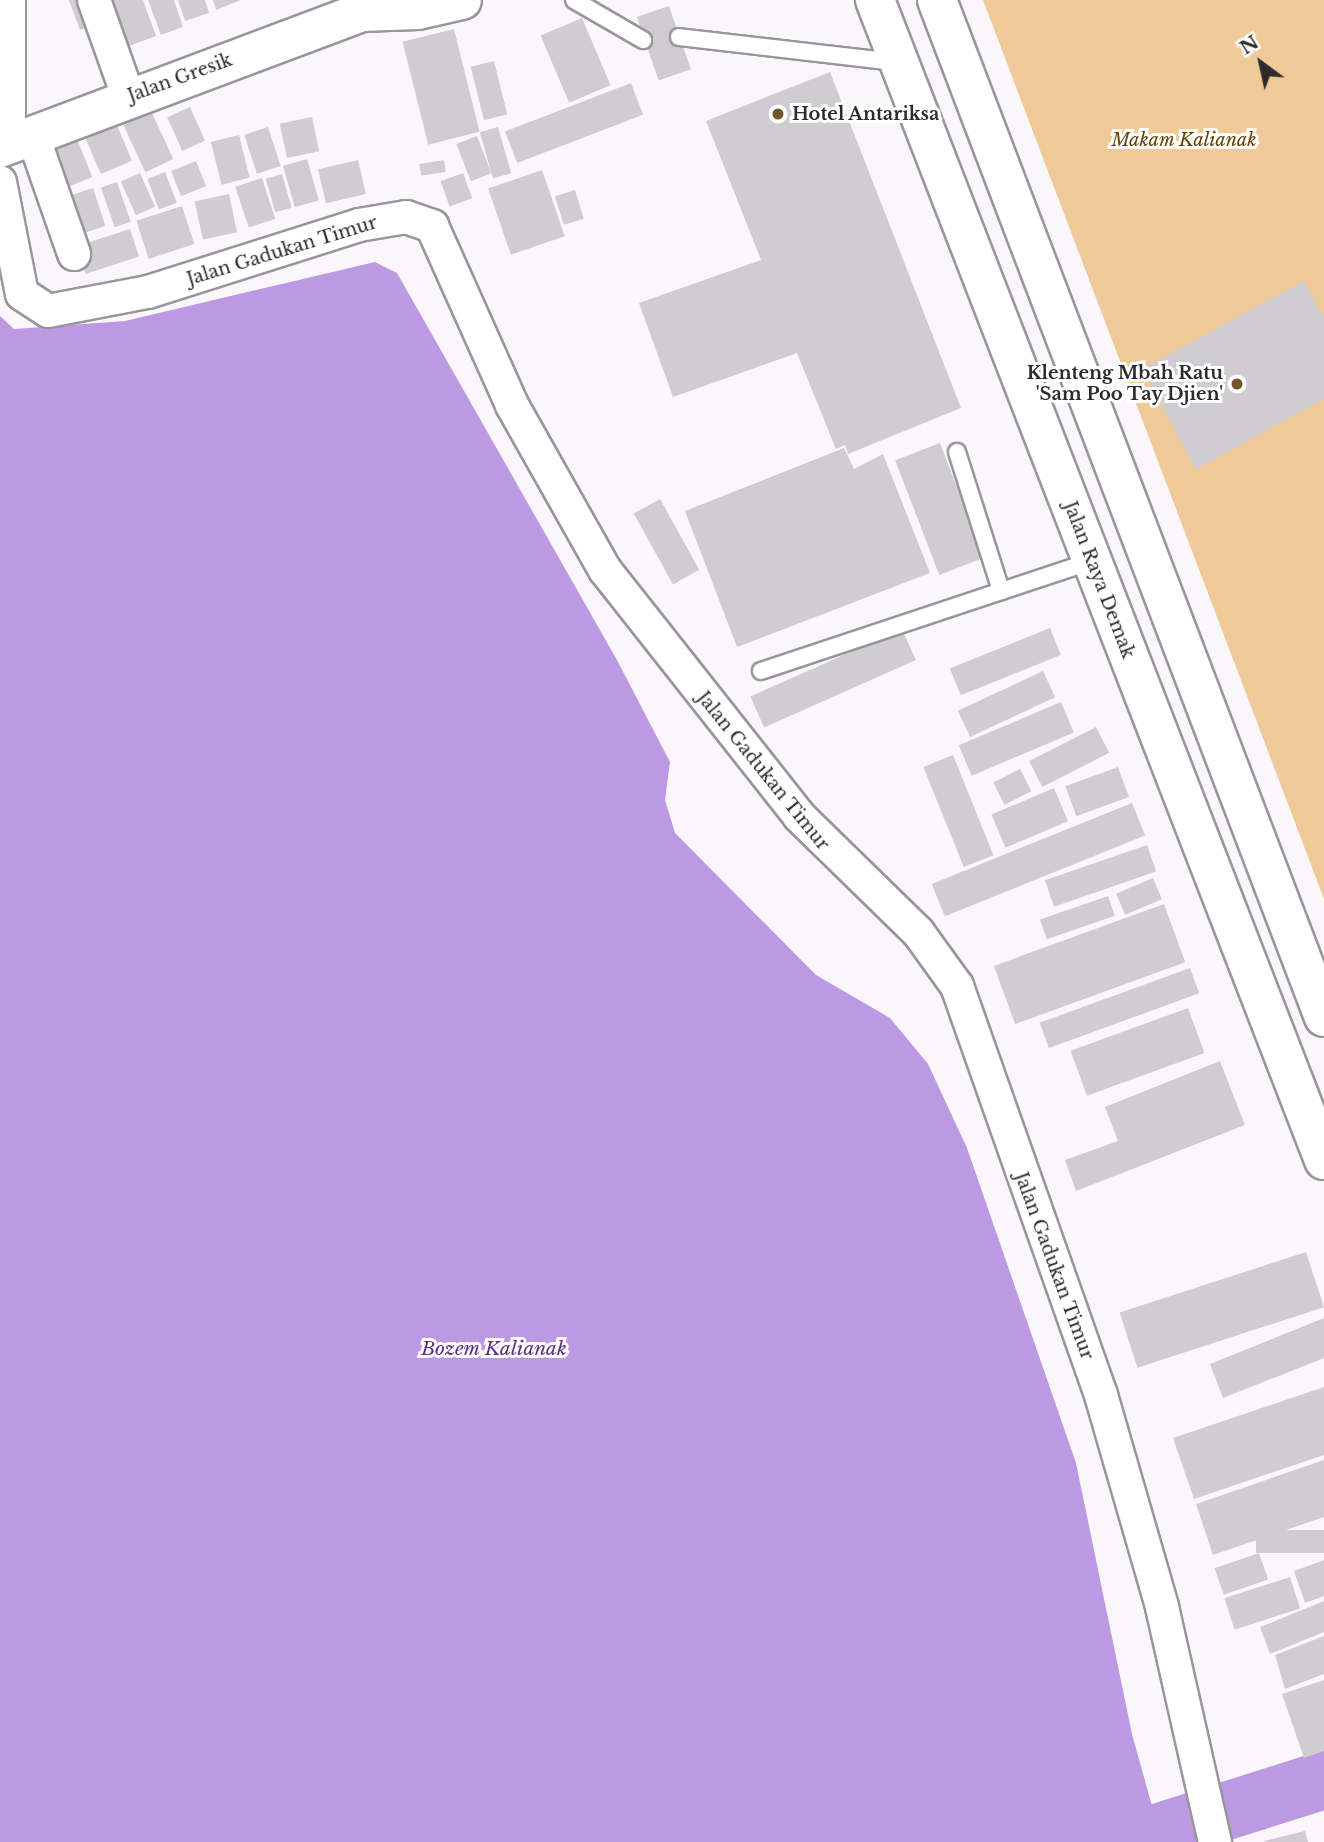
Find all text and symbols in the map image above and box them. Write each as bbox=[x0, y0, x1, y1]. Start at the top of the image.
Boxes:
north arrow bbox=[1226, 28, 1296, 98]
text: N bbox=[1236, 30, 1263, 59]
street label: Jalan Gresik bbox=[125, 49, 235, 107]
place label: Hotel Antariksa bbox=[792, 103, 940, 125]
marker: Hotel Antariksa bbox=[770, 106, 786, 122]
park label: Makam Kalianak bbox=[1111, 129, 1257, 151]
street label: Jalan Gadukan Timur bbox=[184, 212, 380, 290]
place label: Klenteng Mbah Ratu 'Sam Poo Tay Djien' bbox=[1027, 363, 1223, 406]
marker: Klenteng Mbah Ratu 'Sam Poo Tay Djien' bbox=[1229, 376, 1245, 392]
street label: Jalan Raya Demak bbox=[1059, 498, 1139, 662]
street label: Jalan Gadukan Timur bbox=[692, 687, 834, 855]
street label: Jalan Gadukan Timur bbox=[1010, 1169, 1098, 1363]
water label: Bozem Kalianak bbox=[421, 1338, 567, 1360]

